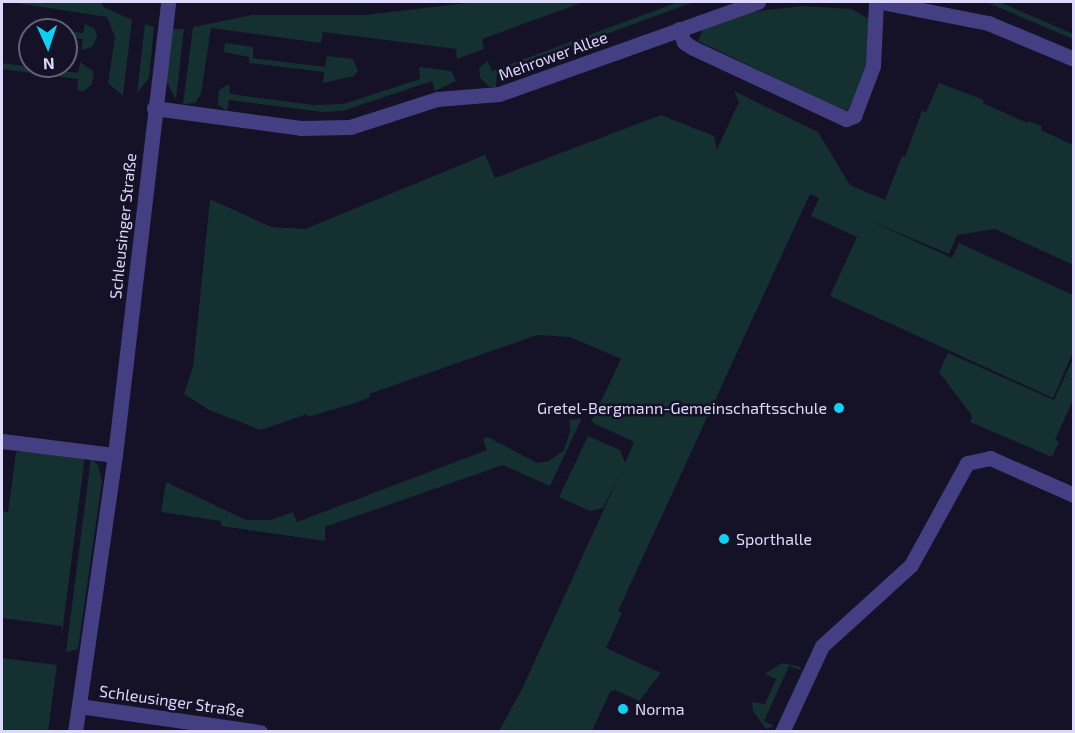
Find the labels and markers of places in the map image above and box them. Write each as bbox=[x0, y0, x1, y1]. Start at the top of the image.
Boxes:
place label: Gretel-Bergmann-Gemeinschaftsschule bbox=[537, 398, 827, 418]
marker: Gretel-Bergmann-Gemeinschaftsschule bbox=[832, 401, 846, 415]
place label: Sporthalle bbox=[736, 529, 812, 549]
marker: Sporthalle bbox=[717, 532, 731, 546]
place label: Norma bbox=[635, 699, 685, 719]
marker: Norma bbox=[616, 702, 630, 716]

